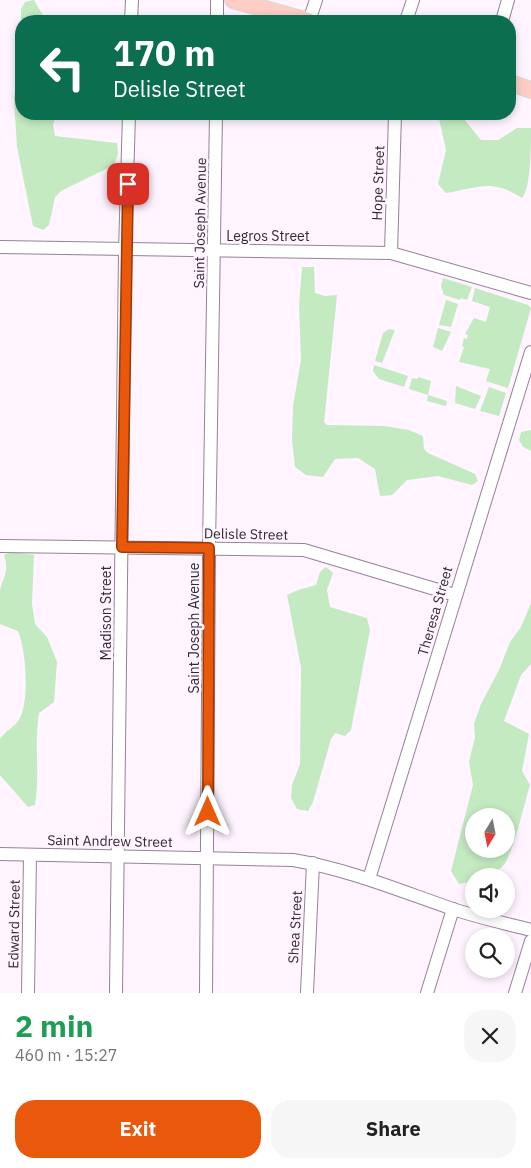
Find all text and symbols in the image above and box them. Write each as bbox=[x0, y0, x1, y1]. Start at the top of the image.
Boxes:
text: 170 m bbox=[113, 30, 216, 76]
icon: left bbox=[30, 35, 95, 100]
text: Delisle Street bbox=[113, 74, 246, 103]
street label: Hope Street bbox=[368, 145, 388, 221]
street label: Saint Joseph Avenue bbox=[190, 157, 210, 289]
pin bbox=[107, 163, 149, 205]
icon: arrive bbox=[114, 170, 142, 198]
street label: Legros Street bbox=[226, 227, 310, 245]
street label: Delisle Street bbox=[204, 524, 288, 544]
street label: Saint Joseph Avenue bbox=[185, 562, 203, 693]
street label: Theresa Street bbox=[414, 564, 456, 658]
street label: Madison Street bbox=[97, 566, 115, 660]
position arrow bbox=[181, 785, 233, 837]
north arrow bbox=[465, 808, 515, 858]
map controls bbox=[465, 808, 515, 978]
street label: Saint Andrew Street bbox=[47, 831, 173, 851]
button: sound bbox=[465, 868, 515, 918]
street label: Edward Street bbox=[4, 879, 24, 969]
street label: Shea Street bbox=[284, 890, 306, 964]
button: search bbox=[465, 928, 515, 978]
text: 2 min bbox=[15, 1006, 93, 1045]
button: close bbox=[464, 1010, 516, 1062]
text: 460 m · 15:27 bbox=[15, 1045, 117, 1065]
button: Exit bbox=[15, 1100, 261, 1158]
button: Share bbox=[271, 1100, 516, 1158]

